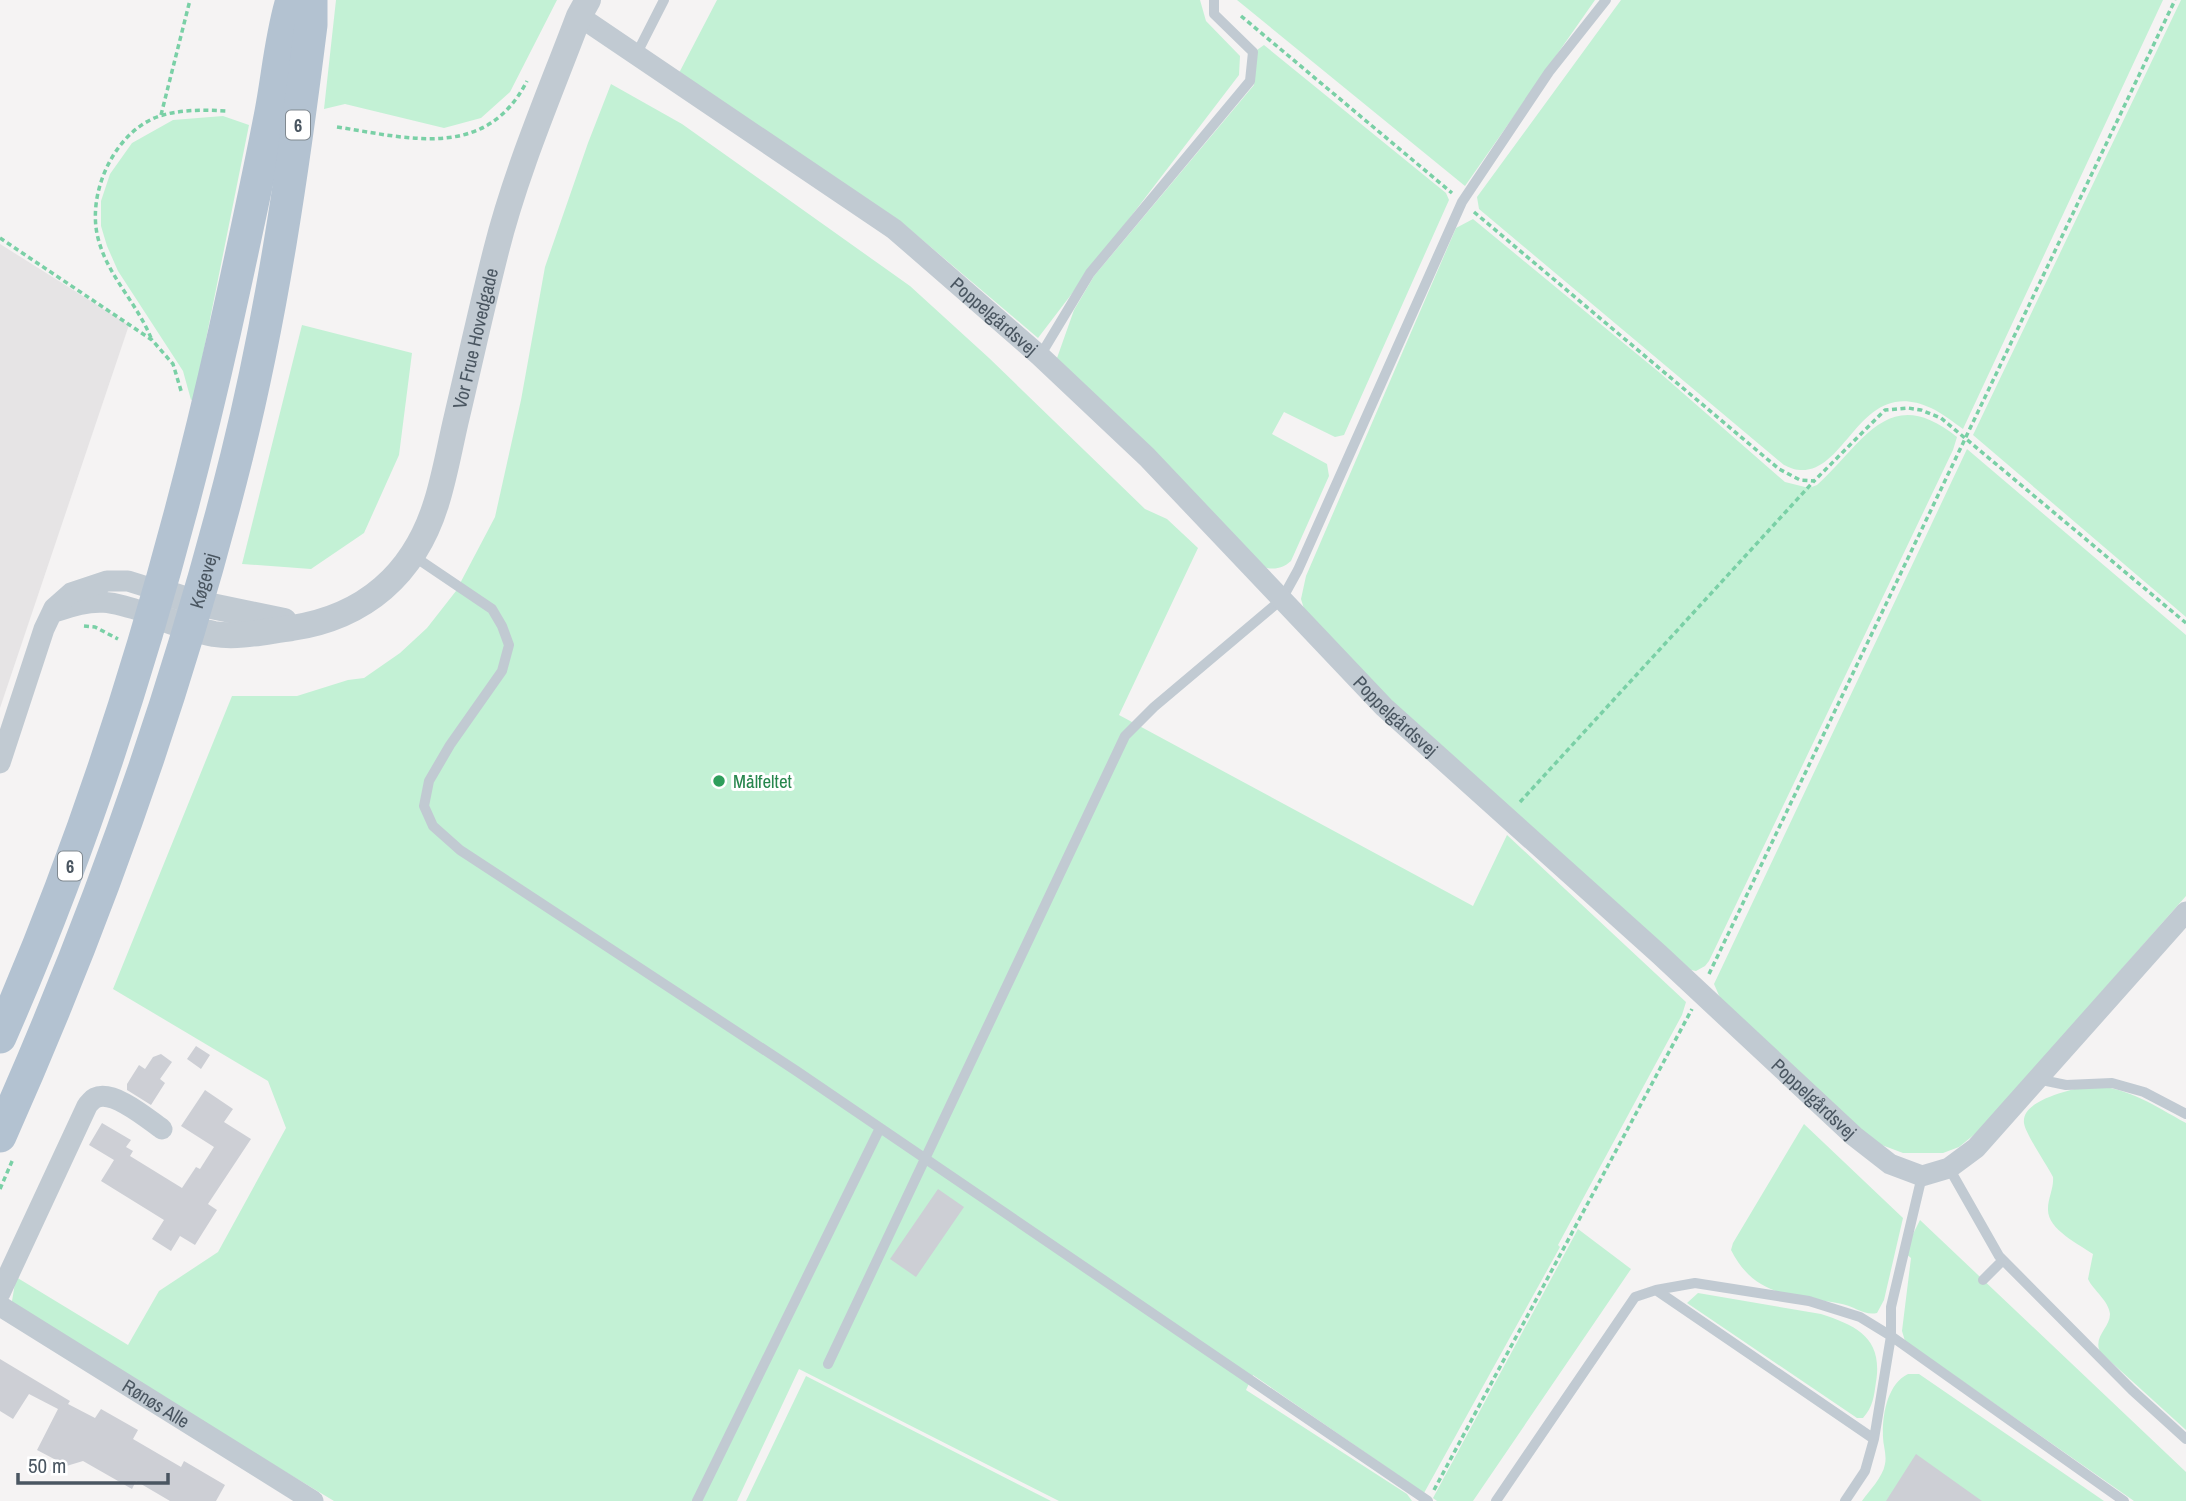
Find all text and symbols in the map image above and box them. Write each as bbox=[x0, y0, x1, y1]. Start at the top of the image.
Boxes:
road number: 6 bbox=[286, 110, 310, 140]
street label: Vor Frue Hovedgade bbox=[446, 265, 504, 411]
street label: Poppelgårdsvej bbox=[945, 271, 1043, 361]
street label: Køgevej bbox=[183, 550, 224, 611]
street label: Poppelgårdsvej bbox=[1348, 670, 1444, 762]
place label: Målfeltet bbox=[733, 768, 793, 794]
marker: Målfeltet bbox=[711, 773, 727, 789]
road number: 6 bbox=[58, 852, 82, 880]
street label: Poppelgårdsvej bbox=[1766, 1052, 1862, 1145]
street label: Rønøs Alle bbox=[118, 1373, 195, 1434]
scale bar bbox=[18, 1442, 168, 1486]
text: 50 m bbox=[28, 1451, 66, 1480]

